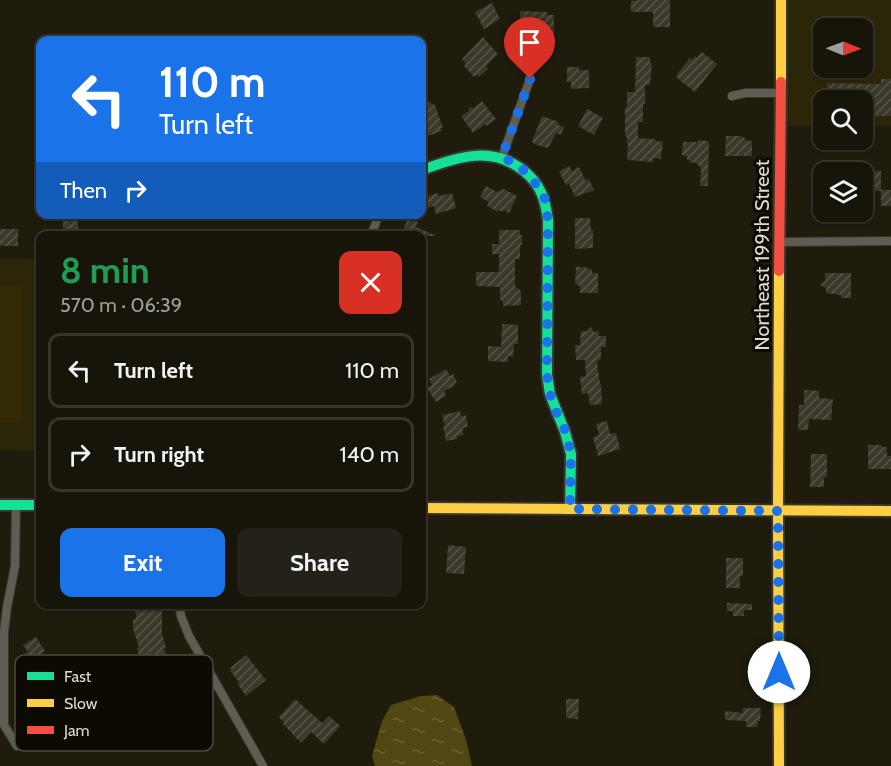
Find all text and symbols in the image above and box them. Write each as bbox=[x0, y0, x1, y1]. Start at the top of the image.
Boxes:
pin bbox=[504, 17, 555, 79]
north arrow bbox=[813, 18, 873, 78]
map controls bbox=[813, 18, 873, 222]
icon: arrive bbox=[513, 26, 546, 59]
text: 110 m bbox=[159, 56, 266, 108]
icon: left bbox=[60, 60, 138, 138]
button: search bbox=[813, 90, 873, 150]
text: Turn left bbox=[159, 108, 253, 141]
street label: Northeast 199th Street bbox=[750, 159, 774, 350]
button: layers bbox=[813, 162, 873, 222]
icon: right bbox=[119, 174, 152, 207]
text: Then bbox=[60, 177, 107, 204]
text: 8 min bbox=[60, 248, 150, 292]
button: close bbox=[339, 251, 402, 314]
text: 570 m · 06:39 bbox=[60, 293, 182, 317]
icon: left bbox=[63, 354, 96, 387]
text: Turn left bbox=[114, 357, 193, 384]
text: 110 m bbox=[345, 357, 399, 384]
icon: right bbox=[63, 438, 96, 471]
text: Turn right bbox=[114, 441, 204, 468]
text: 140 m bbox=[340, 441, 399, 468]
button: Exit bbox=[60, 528, 225, 597]
button: Share bbox=[237, 528, 402, 597]
position arrow bbox=[747, 640, 811, 704]
legend bbox=[15, 655, 213, 751]
text: Fast bbox=[64, 667, 92, 686]
text: Slow bbox=[64, 694, 98, 713]
text: Jam bbox=[63, 721, 90, 740]

